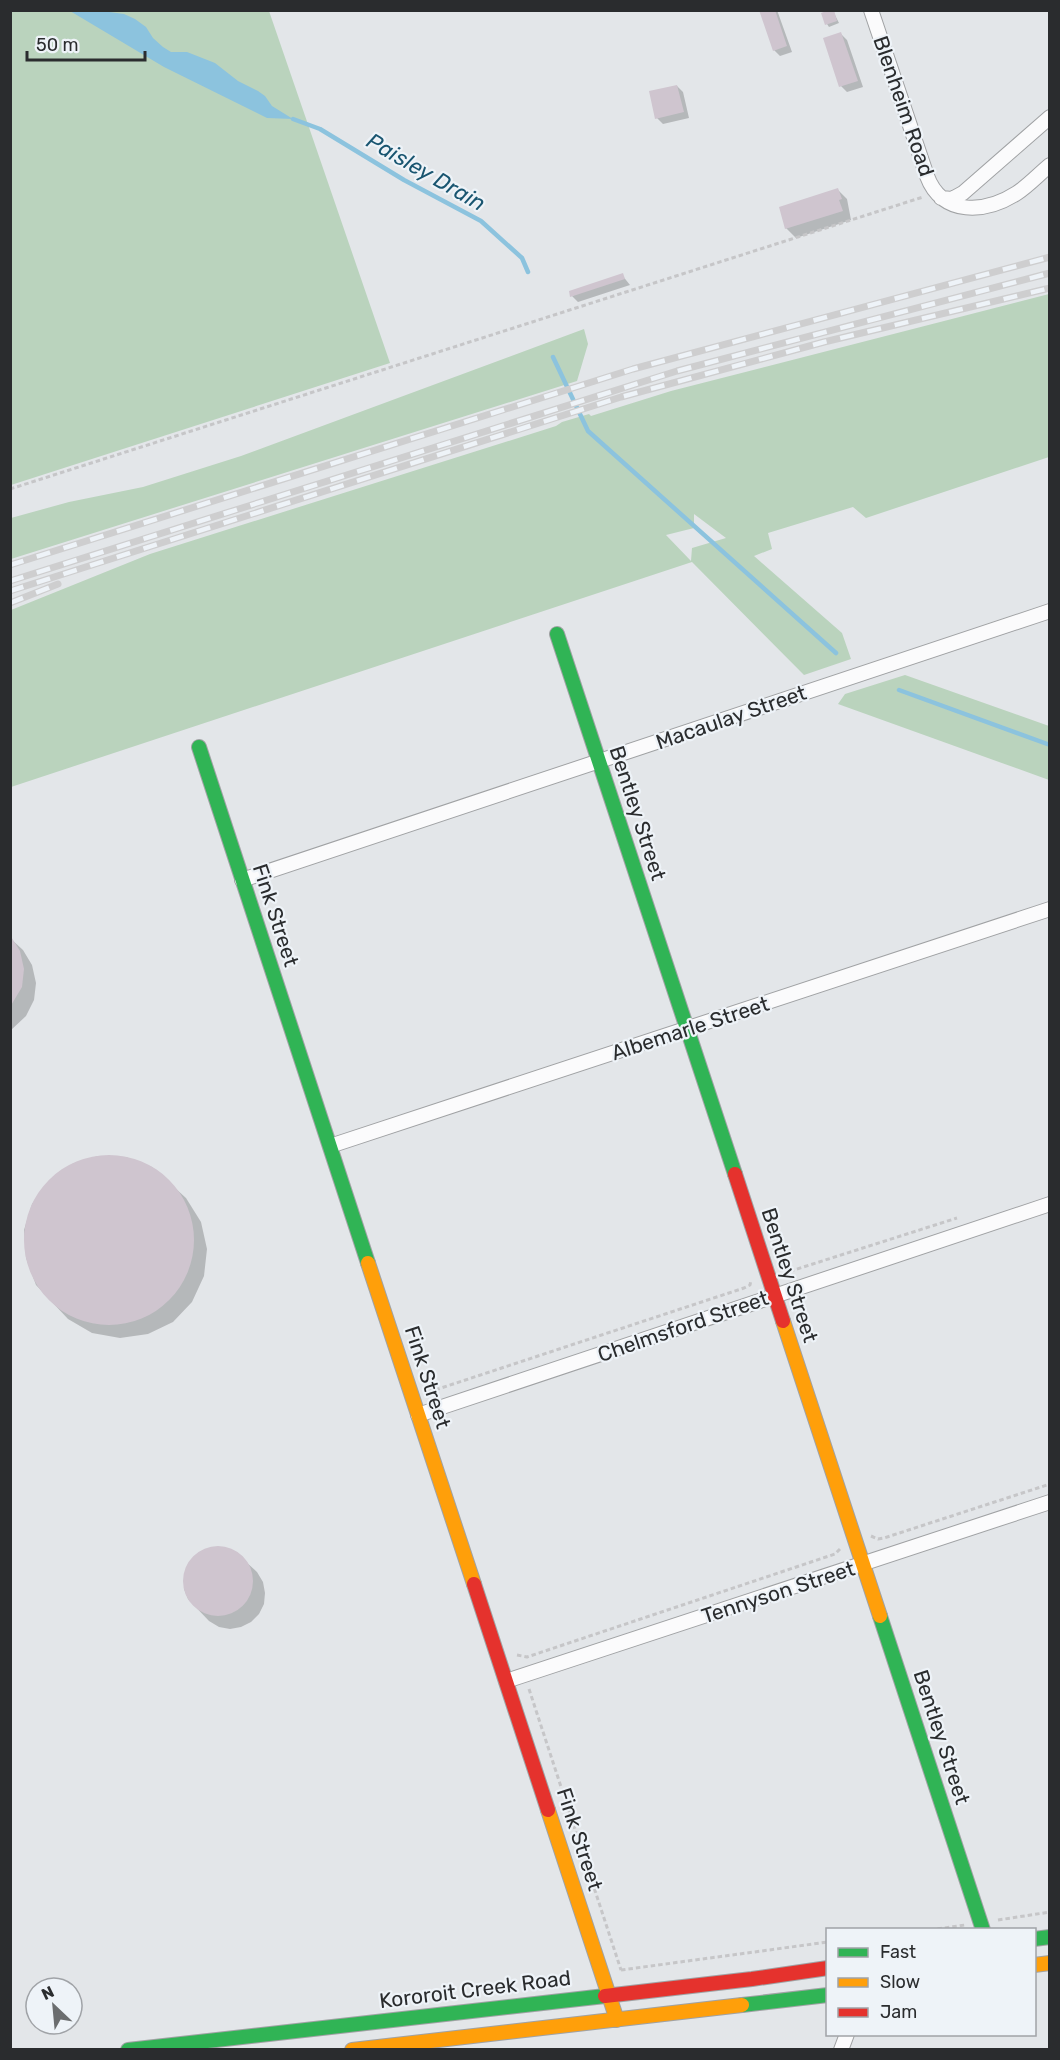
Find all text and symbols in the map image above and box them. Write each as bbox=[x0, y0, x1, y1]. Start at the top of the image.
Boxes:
scale bar bbox=[27, 24, 146, 62]
street label: Blenheim Road bbox=[868, 33, 940, 179]
text: 50 m bbox=[36, 34, 79, 56]
water label: Paisley Drain bbox=[362, 127, 490, 217]
street label: Macaulay Street bbox=[652, 680, 810, 754]
street label: Bentley Street bbox=[604, 743, 672, 883]
street label: Fink Street bbox=[248, 860, 304, 970]
street label: Albemarle Street bbox=[608, 991, 772, 1065]
street label: Bentley Street bbox=[756, 1205, 824, 1345]
street label: Chelmsford Street bbox=[594, 1285, 772, 1367]
street label: Fink Street bbox=[400, 1322, 456, 1432]
street label: Tennyson Street bbox=[698, 1555, 858, 1629]
street label: Bentley Street bbox=[908, 1667, 976, 1807]
street label: Fink Street bbox=[552, 1784, 608, 1894]
legend bbox=[826, 1928, 1036, 2036]
text: Fast bbox=[880, 1941, 916, 1963]
street label: Kororoit Creek Road bbox=[378, 1965, 572, 2013]
text: Slow bbox=[880, 1971, 920, 1993]
north arrow bbox=[24, 1976, 84, 2036]
text: N bbox=[38, 1982, 57, 2004]
text: Jam bbox=[880, 2001, 917, 2023]

